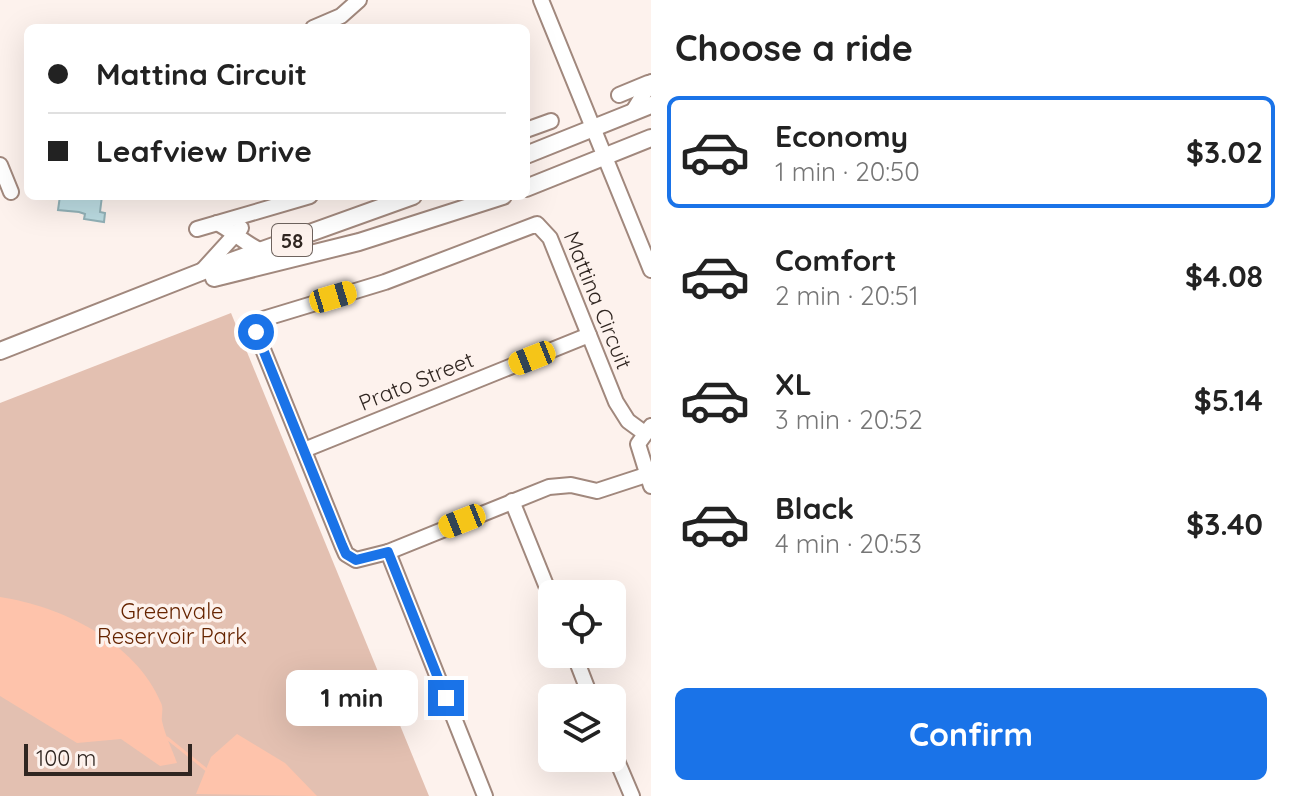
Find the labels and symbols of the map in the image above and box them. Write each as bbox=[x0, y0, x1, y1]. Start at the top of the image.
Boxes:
road number: 58 bbox=[272, 224, 312, 256]
street label: Mattina Circuit bbox=[558, 227, 638, 373]
car bbox=[307, 279, 359, 315]
route start bbox=[238, 314, 274, 350]
car bbox=[505, 338, 559, 378]
street label: Prato Street bbox=[354, 345, 478, 417]
car bbox=[435, 501, 489, 541]
park label: Greenvale Reservoir Park bbox=[97, 597, 247, 650]
callout: 1 min bbox=[286, 670, 418, 726]
route end bbox=[428, 680, 464, 716]
scale bar bbox=[24, 740, 192, 776]

